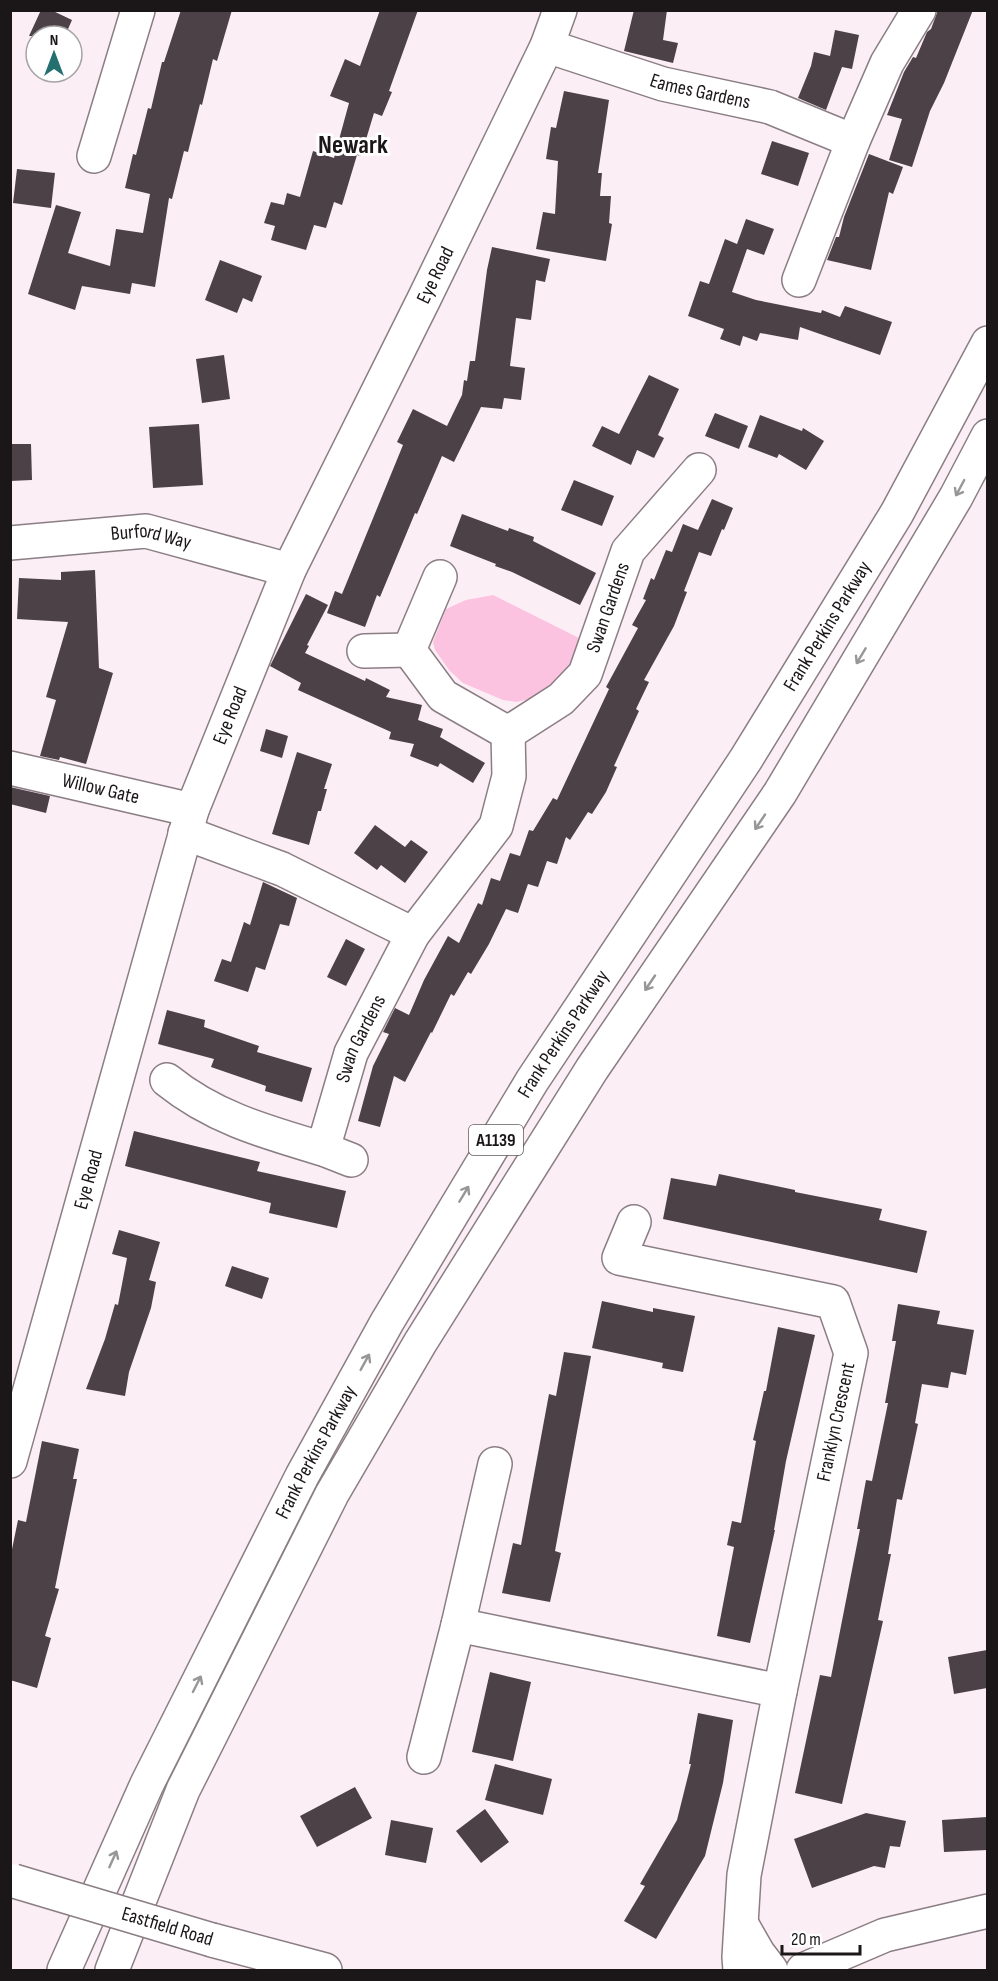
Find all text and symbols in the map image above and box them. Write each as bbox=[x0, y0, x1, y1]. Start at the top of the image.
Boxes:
north arrow bbox=[24, 24, 84, 84]
text: N bbox=[50, 31, 58, 50]
street label: Eames Gardens bbox=[647, 69, 753, 114]
district label: Newark bbox=[318, 130, 388, 161]
street label: Eye Road bbox=[412, 243, 460, 308]
one-way arrow bbox=[954, 478, 965, 496]
street label: Burford Way bbox=[110, 519, 194, 555]
street label: Frank Perkins Parkway bbox=[778, 557, 877, 696]
street label: Swan Gardens bbox=[581, 559, 635, 656]
one-way arrow bbox=[855, 647, 867, 664]
street label: Eye Road bbox=[208, 683, 253, 748]
street label: Willow Gate bbox=[60, 768, 142, 809]
one-way arrow bbox=[754, 813, 766, 830]
street label: Frank Perkins Parkway bbox=[513, 965, 614, 1102]
one-way arrow bbox=[644, 975, 656, 991]
street label: Swan Gardens bbox=[331, 991, 391, 1085]
road number: A1139 bbox=[469, 1125, 523, 1155]
street label: Eye Road bbox=[69, 1147, 108, 1212]
one-way arrow bbox=[458, 1186, 470, 1203]
one-way arrow bbox=[360, 1353, 371, 1371]
street label: Franklyn Crescent bbox=[812, 1360, 860, 1484]
street label: Frank Perkins Parkway bbox=[270, 1381, 362, 1523]
one-way arrow bbox=[192, 1675, 204, 1693]
one-way arrow bbox=[108, 1851, 119, 1869]
street label: Eastfield Road bbox=[119, 1902, 216, 1952]
scale bar bbox=[782, 1918, 860, 1956]
text: 20 m bbox=[791, 1929, 821, 1950]

